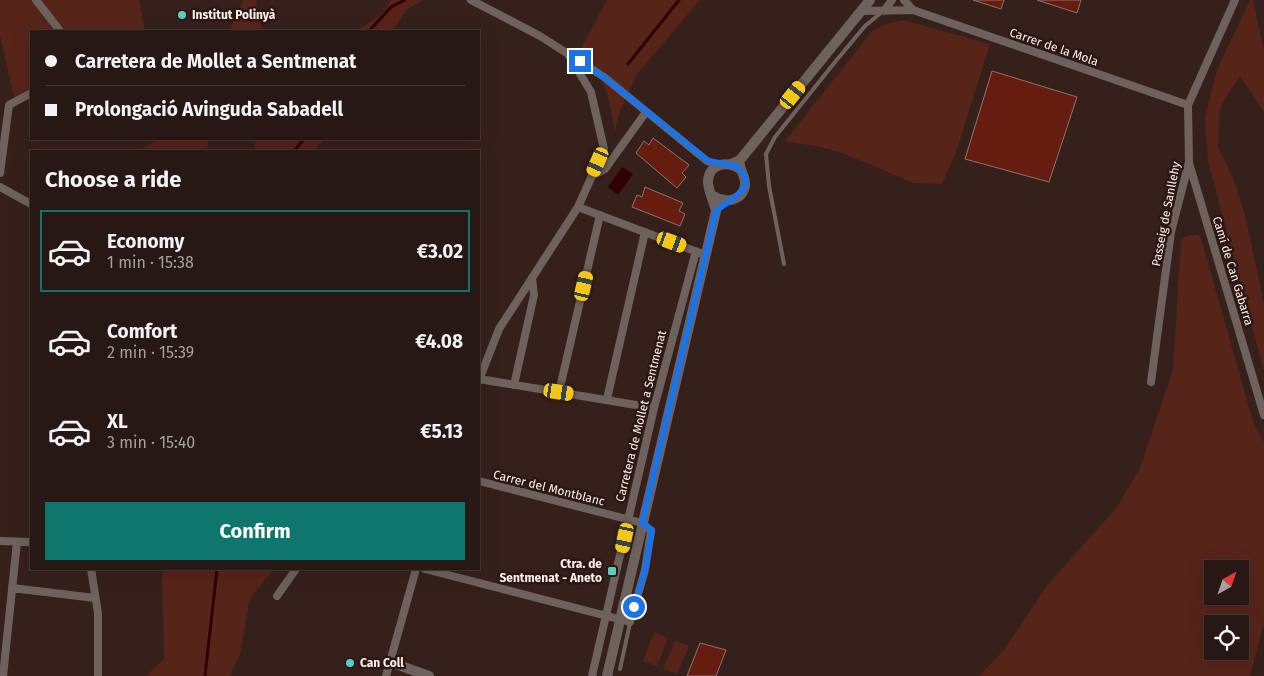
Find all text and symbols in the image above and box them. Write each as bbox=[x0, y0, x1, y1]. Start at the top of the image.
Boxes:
place label: Institut Polinyà bbox=[192, 8, 276, 22]
marker: Institut Polinyà bbox=[176, 9, 188, 21]
street label: Carrer de la Mola bbox=[1008, 25, 1100, 69]
text: Carretera de Mollet a Sentmenat bbox=[75, 50, 356, 73]
route end bbox=[569, 50, 591, 72]
car bbox=[777, 79, 808, 111]
text: Prolongació Avinguda Sabadell bbox=[75, 98, 343, 121]
car bbox=[585, 145, 610, 179]
street label: Passeig de Sanllehy bbox=[1149, 160, 1183, 268]
text: Choose a ride bbox=[45, 166, 181, 193]
street label: Camí de Can Gabarra bbox=[1210, 215, 1256, 327]
icon: car bbox=[47, 229, 92, 274]
text: Economy bbox=[107, 230, 184, 253]
car bbox=[655, 230, 688, 254]
text: €3.02 bbox=[417, 240, 463, 263]
text: 1 min · 15:38 bbox=[107, 253, 194, 272]
car bbox=[573, 270, 594, 302]
icon: car bbox=[47, 319, 92, 364]
text: Comfort bbox=[107, 320, 177, 343]
street label: Carretera de Mollet a Sentmenat bbox=[613, 328, 669, 503]
text: €4.08 bbox=[415, 330, 463, 353]
text: 2 min · 15:39 bbox=[107, 343, 194, 362]
car bbox=[543, 382, 574, 402]
icon: car bbox=[47, 409, 92, 454]
text: XL bbox=[107, 410, 128, 433]
text: €5.13 bbox=[420, 420, 463, 443]
text: 3 min · 15:40 bbox=[107, 433, 195, 452]
street label: Carrer del Montblanc bbox=[492, 467, 606, 509]
button: Confirm bbox=[45, 502, 465, 560]
car bbox=[614, 522, 635, 554]
place label: Ctra. de Sentmenat - Aneto bbox=[499, 557, 602, 585]
north arrow bbox=[1204, 560, 1249, 605]
map controls bbox=[1204, 560, 1249, 660]
marker: Ctra. de Sentmenat - Aneto bbox=[606, 565, 618, 577]
route start bbox=[623, 596, 645, 618]
button: locate bbox=[1204, 615, 1249, 660]
place label: Can Coll bbox=[360, 656, 404, 670]
marker: Can Coll bbox=[344, 657, 356, 669]

